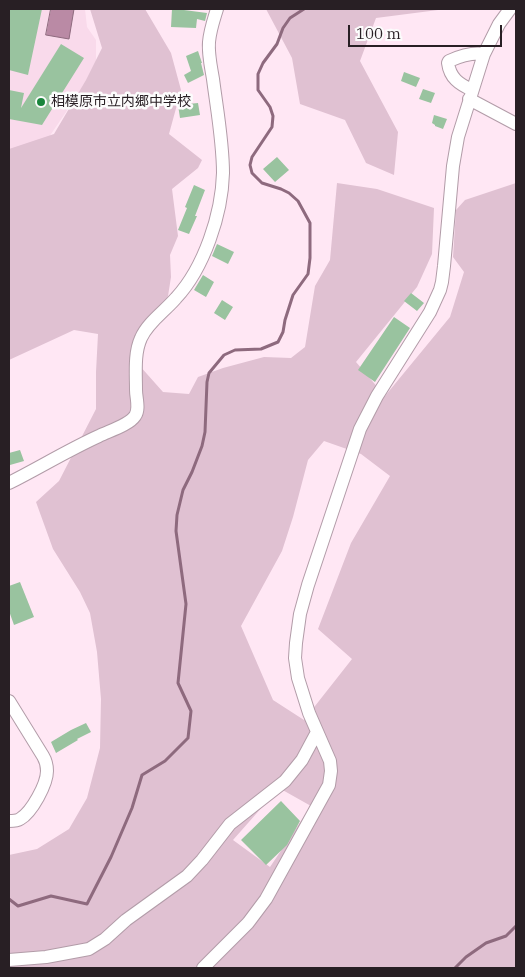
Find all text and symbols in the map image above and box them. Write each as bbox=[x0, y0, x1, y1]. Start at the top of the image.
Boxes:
scale bar bbox=[350, 15, 504, 47]
text: 100 m bbox=[356, 24, 401, 43]
place label: 相模原市立内郷中学校 bbox=[51, 94, 191, 110]
marker: 相模原市立内郷中学校 bbox=[35, 96, 47, 108]

